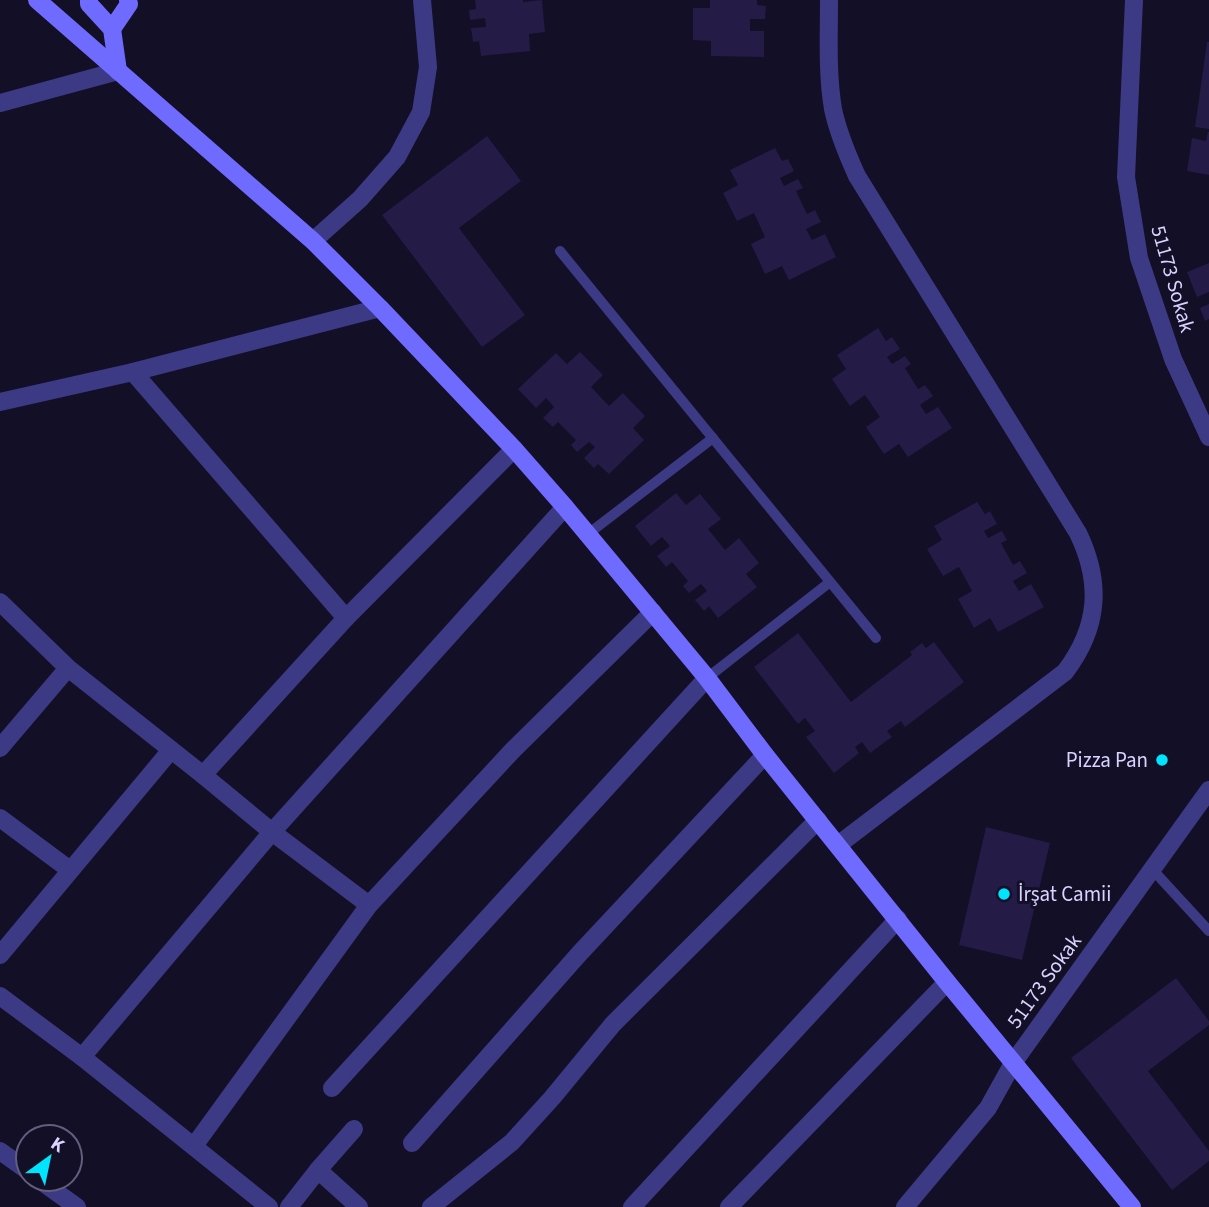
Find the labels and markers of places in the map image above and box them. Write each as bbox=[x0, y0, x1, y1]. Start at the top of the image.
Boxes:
place label: Pizza Pan bbox=[1066, 745, 1148, 775]
marker: Pizza Pan bbox=[1154, 752, 1170, 768]
place label: İrşat Camii bbox=[1018, 879, 1111, 909]
marker: İrşat Camii bbox=[996, 886, 1012, 902]

